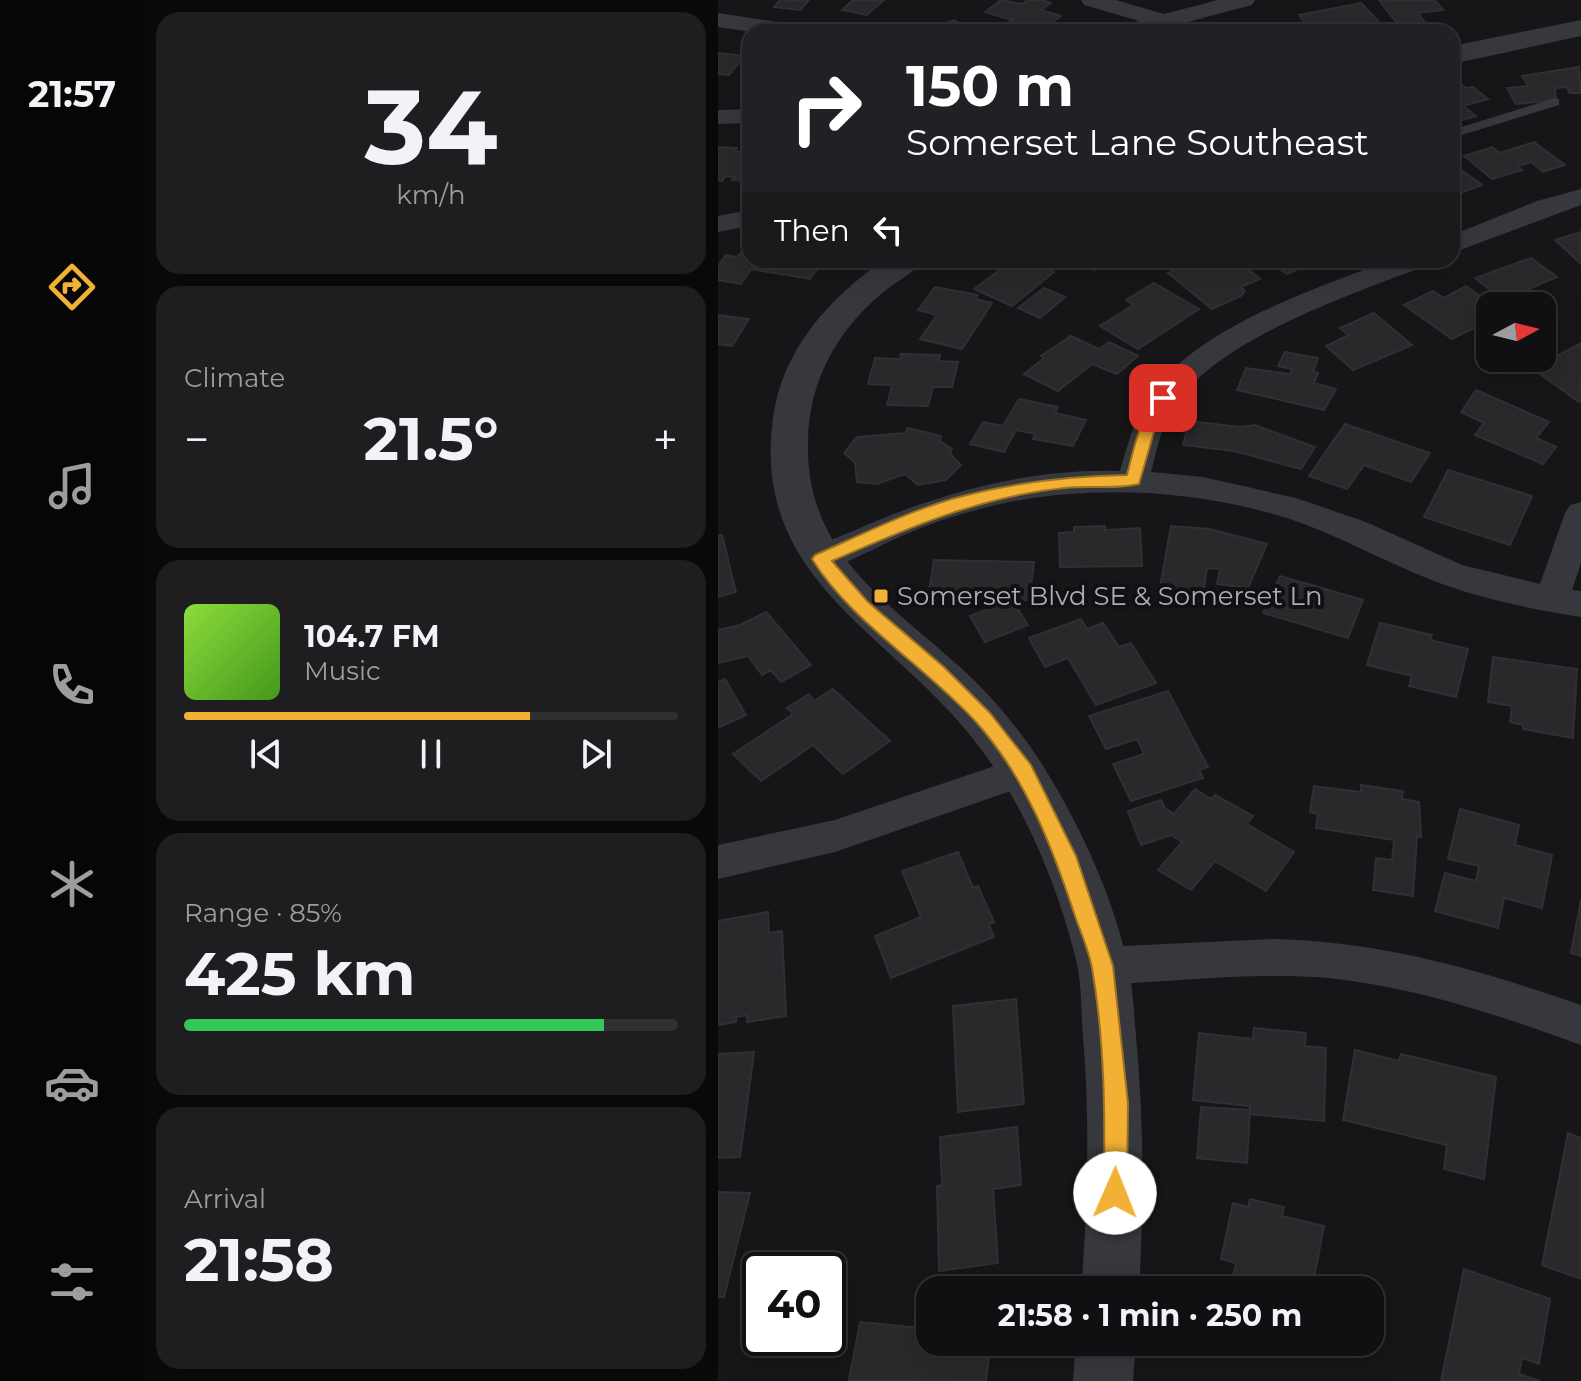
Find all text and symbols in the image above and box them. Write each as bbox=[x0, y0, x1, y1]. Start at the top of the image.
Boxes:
text: 150 m bbox=[906, 52, 1074, 120]
icon: right bbox=[774, 56, 878, 160]
text: 34 bbox=[364, 63, 498, 190]
text: 21:57 bbox=[28, 72, 116, 116]
text: Somerset Lane Southeast bbox=[906, 120, 1369, 164]
text: km/h bbox=[396, 179, 466, 211]
icon: left bbox=[866, 208, 910, 252]
text: Then bbox=[774, 212, 850, 249]
icon: directions bbox=[44, 259, 100, 315]
north arrow bbox=[1476, 292, 1556, 372]
map controls bbox=[1476, 292, 1556, 372]
text: Climate bbox=[184, 362, 285, 394]
pin bbox=[1129, 364, 1197, 432]
icon: arrive bbox=[1141, 376, 1185, 420]
text: 21.5° bbox=[363, 402, 499, 475]
text: − bbox=[184, 412, 209, 466]
text: + bbox=[653, 412, 678, 466]
icon: music bbox=[44, 458, 100, 514]
place label: Somerset Blvd SE & Somerset Ln bbox=[897, 580, 1322, 612]
marker: Somerset Blvd SE & Somerset Ln bbox=[872, 587, 890, 605]
text: 104.7 FM bbox=[304, 618, 440, 655]
text: Music bbox=[304, 655, 381, 687]
icon: phone bbox=[44, 657, 100, 713]
icon: previous bbox=[244, 732, 288, 776]
icon: pause bbox=[409, 732, 453, 776]
icon: next bbox=[574, 732, 618, 776]
icon: climate bbox=[44, 856, 100, 912]
text: Range · 85% bbox=[184, 897, 342, 929]
text: 425 km bbox=[184, 937, 415, 1010]
icon: car bbox=[44, 1055, 100, 1111]
position arrow bbox=[1073, 1151, 1157, 1235]
text: Arrival bbox=[184, 1183, 266, 1215]
text: 21:58 bbox=[184, 1223, 334, 1296]
speed limit sign: 40 bbox=[742, 1252, 846, 1356]
icon: filters bbox=[44, 1254, 100, 1310]
text: 21:58 · 1 min · 250 m bbox=[998, 1297, 1302, 1334]

